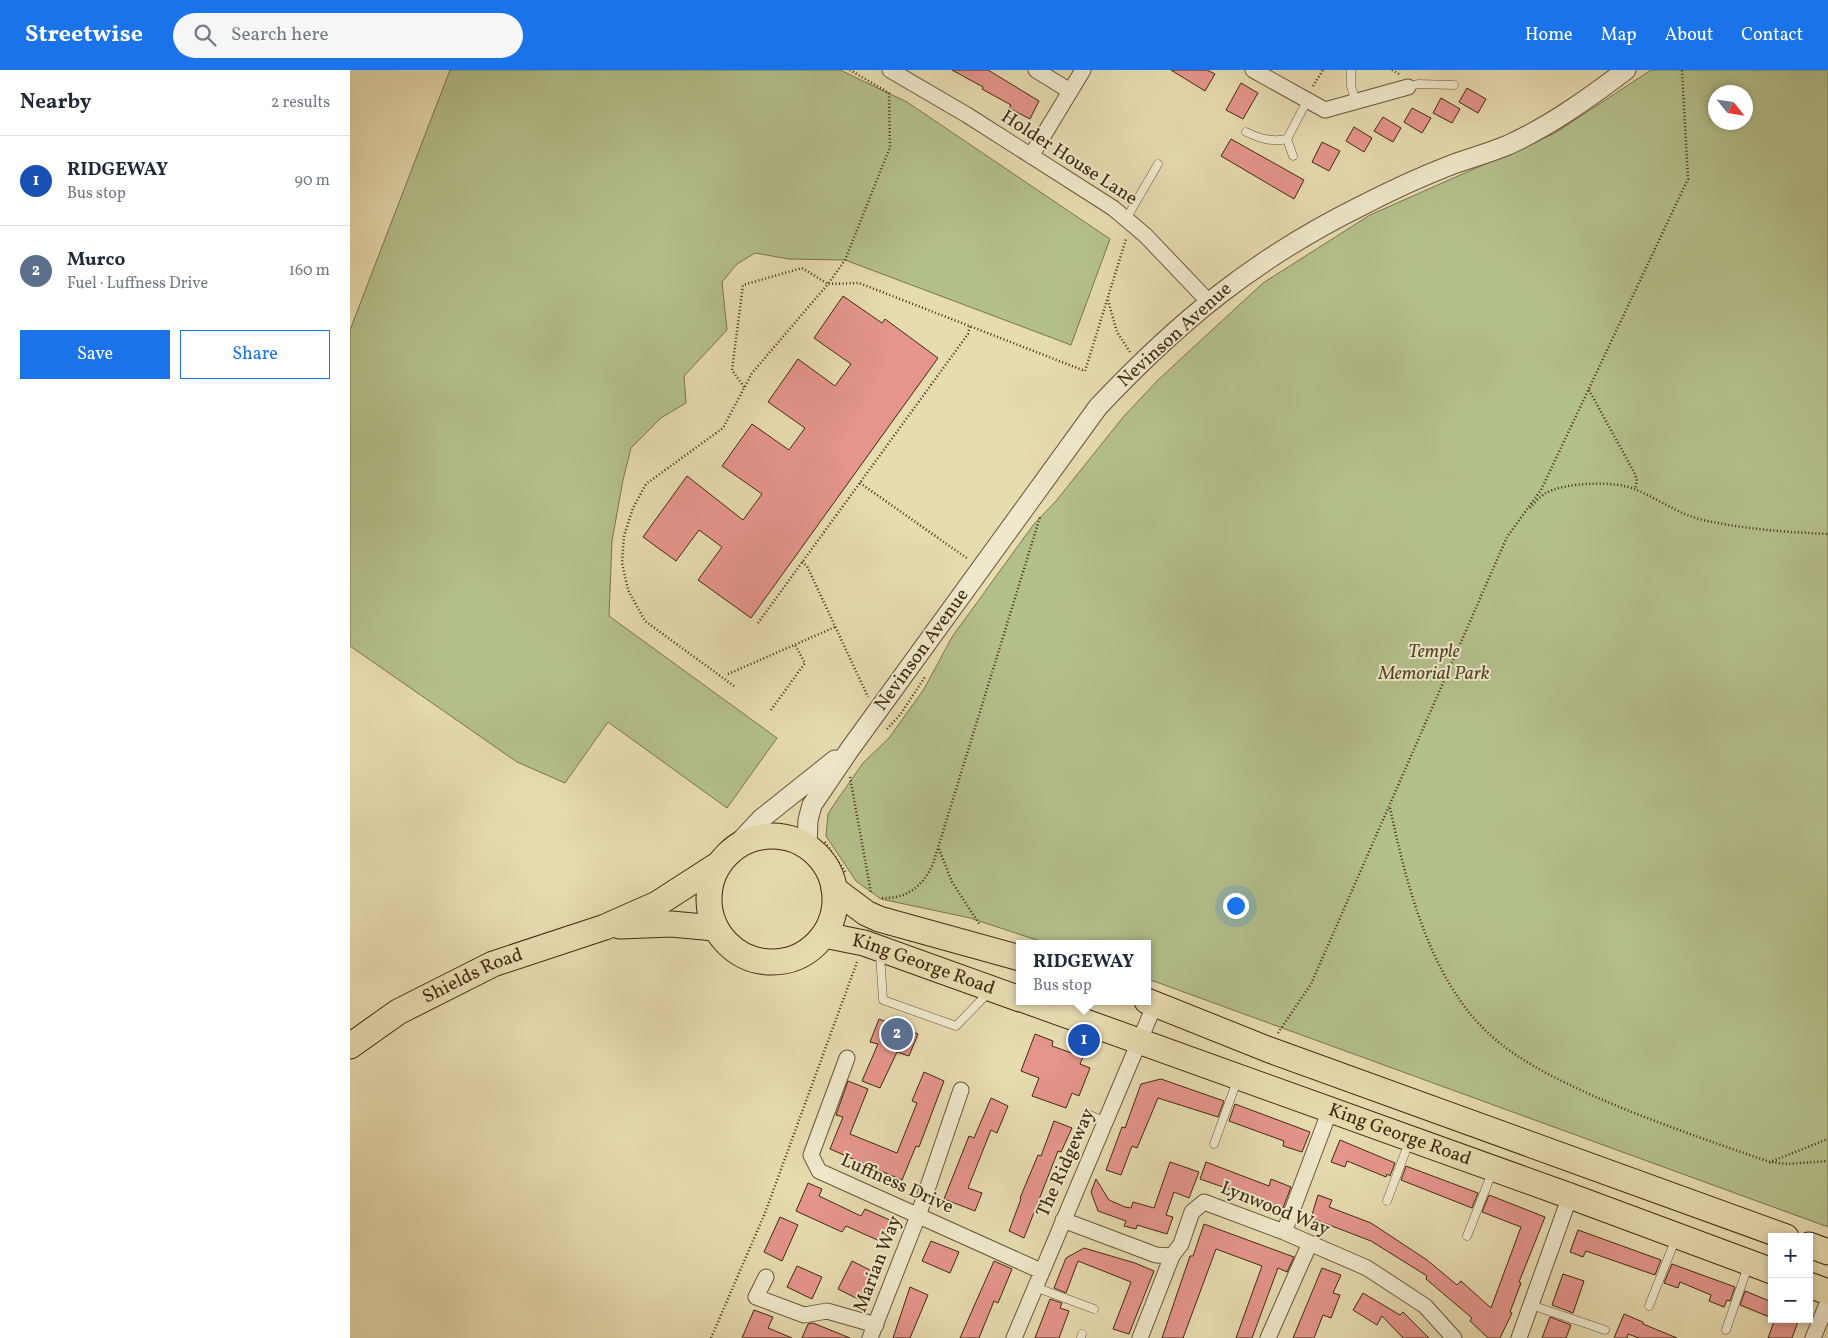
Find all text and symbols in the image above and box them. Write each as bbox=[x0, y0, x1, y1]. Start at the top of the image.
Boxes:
search box bbox=[173, 13, 523, 58]
text: Streetwise bbox=[25, 18, 143, 52]
icon: search bbox=[191, 21, 219, 49]
text: Search here bbox=[231, 22, 328, 48]
text: Home bbox=[1525, 23, 1573, 48]
text: Map bbox=[1601, 23, 1637, 48]
text: About bbox=[1665, 23, 1713, 48]
text: Contact bbox=[1741, 23, 1803, 48]
north arrow bbox=[1708, 85, 1753, 130]
text: Nearby bbox=[20, 88, 91, 117]
text: 2 results bbox=[271, 92, 330, 114]
street label: Holder House Lane bbox=[996, 104, 1142, 212]
text: RIDGEWAY bbox=[67, 157, 168, 183]
text: 1 bbox=[33, 170, 39, 192]
text: 90 m bbox=[294, 170, 330, 192]
text: Bus stop bbox=[67, 183, 126, 205]
text: Murco bbox=[67, 247, 125, 273]
text: 2 bbox=[32, 260, 40, 282]
text: 160 m bbox=[289, 260, 330, 282]
text: Fuel · Luffness Drive bbox=[67, 273, 208, 295]
street label: Nevinson Avenue bbox=[1112, 277, 1238, 393]
button: Save bbox=[20, 330, 170, 379]
button: Share bbox=[180, 330, 330, 379]
street label: Nevinson Avenue bbox=[869, 583, 975, 717]
park label: Temple Memorial Park bbox=[1377, 639, 1490, 687]
your location bbox=[1223, 893, 1249, 919]
street label: King George Road bbox=[850, 928, 998, 1002]
popup bbox=[1016, 940, 1151, 1005]
street label: Shields Road bbox=[418, 942, 526, 1010]
text: RIDGEWAY bbox=[1033, 949, 1134, 975]
text: Bus stop bbox=[1033, 975, 1092, 997]
pin: 2 bbox=[881, 1015, 913, 1053]
pin: 1 bbox=[1068, 1021, 1100, 1059]
street label: King George Road bbox=[1325, 1097, 1475, 1172]
street label: The Ridgeway bbox=[1030, 1104, 1102, 1222]
street label: Luffness Drive bbox=[837, 1148, 957, 1220]
street label: Lynwood Way bbox=[1216, 1175, 1334, 1243]
street label: Marian Way bbox=[848, 1212, 908, 1316]
map controls bbox=[1768, 1233, 1813, 1323]
button: + bbox=[1768, 1233, 1813, 1278]
button: − bbox=[1768, 1278, 1813, 1323]

